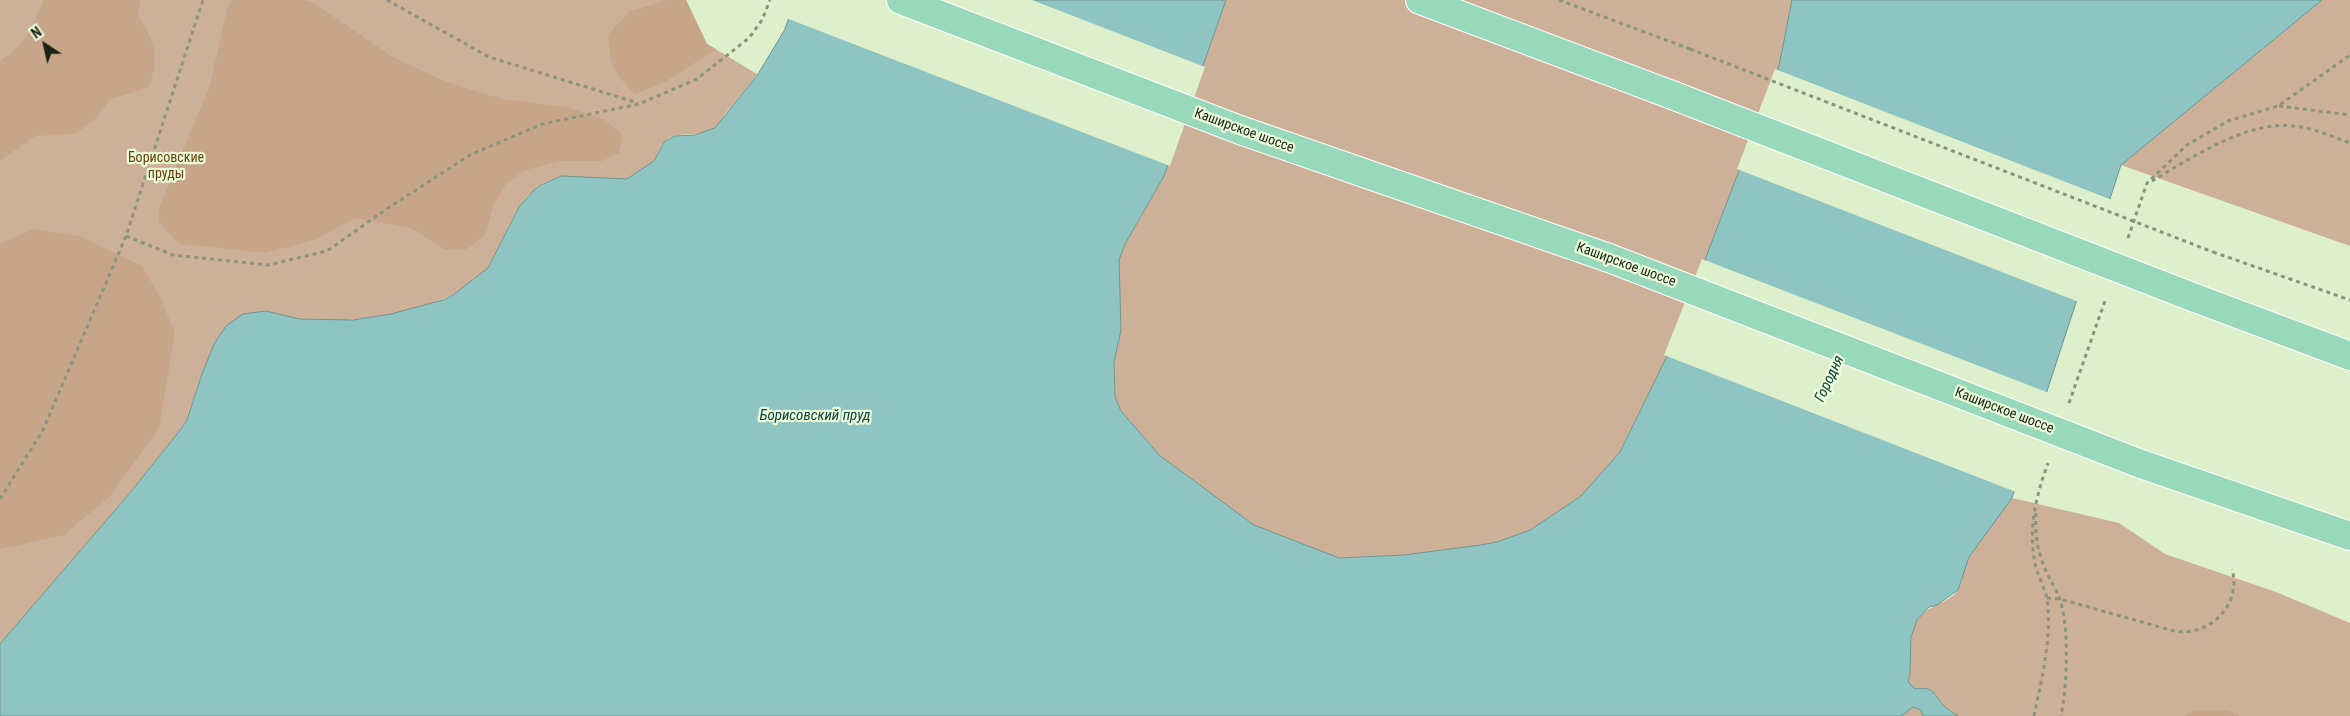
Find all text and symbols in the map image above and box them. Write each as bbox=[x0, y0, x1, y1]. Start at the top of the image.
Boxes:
north arrow bbox=[20, 20, 70, 70]
text: N bbox=[28, 24, 44, 42]
street label: Каширское шоссе bbox=[1192, 105, 1296, 157]
park label: Борисовские пруды bbox=[128, 150, 204, 182]
street label: Каширское шоссе bbox=[1574, 239, 1678, 291]
water label: Городня bbox=[1811, 353, 1849, 405]
street label: Каширское шоссе bbox=[1952, 384, 2056, 438]
water label: Борисовский пруд bbox=[759, 407, 871, 425]

